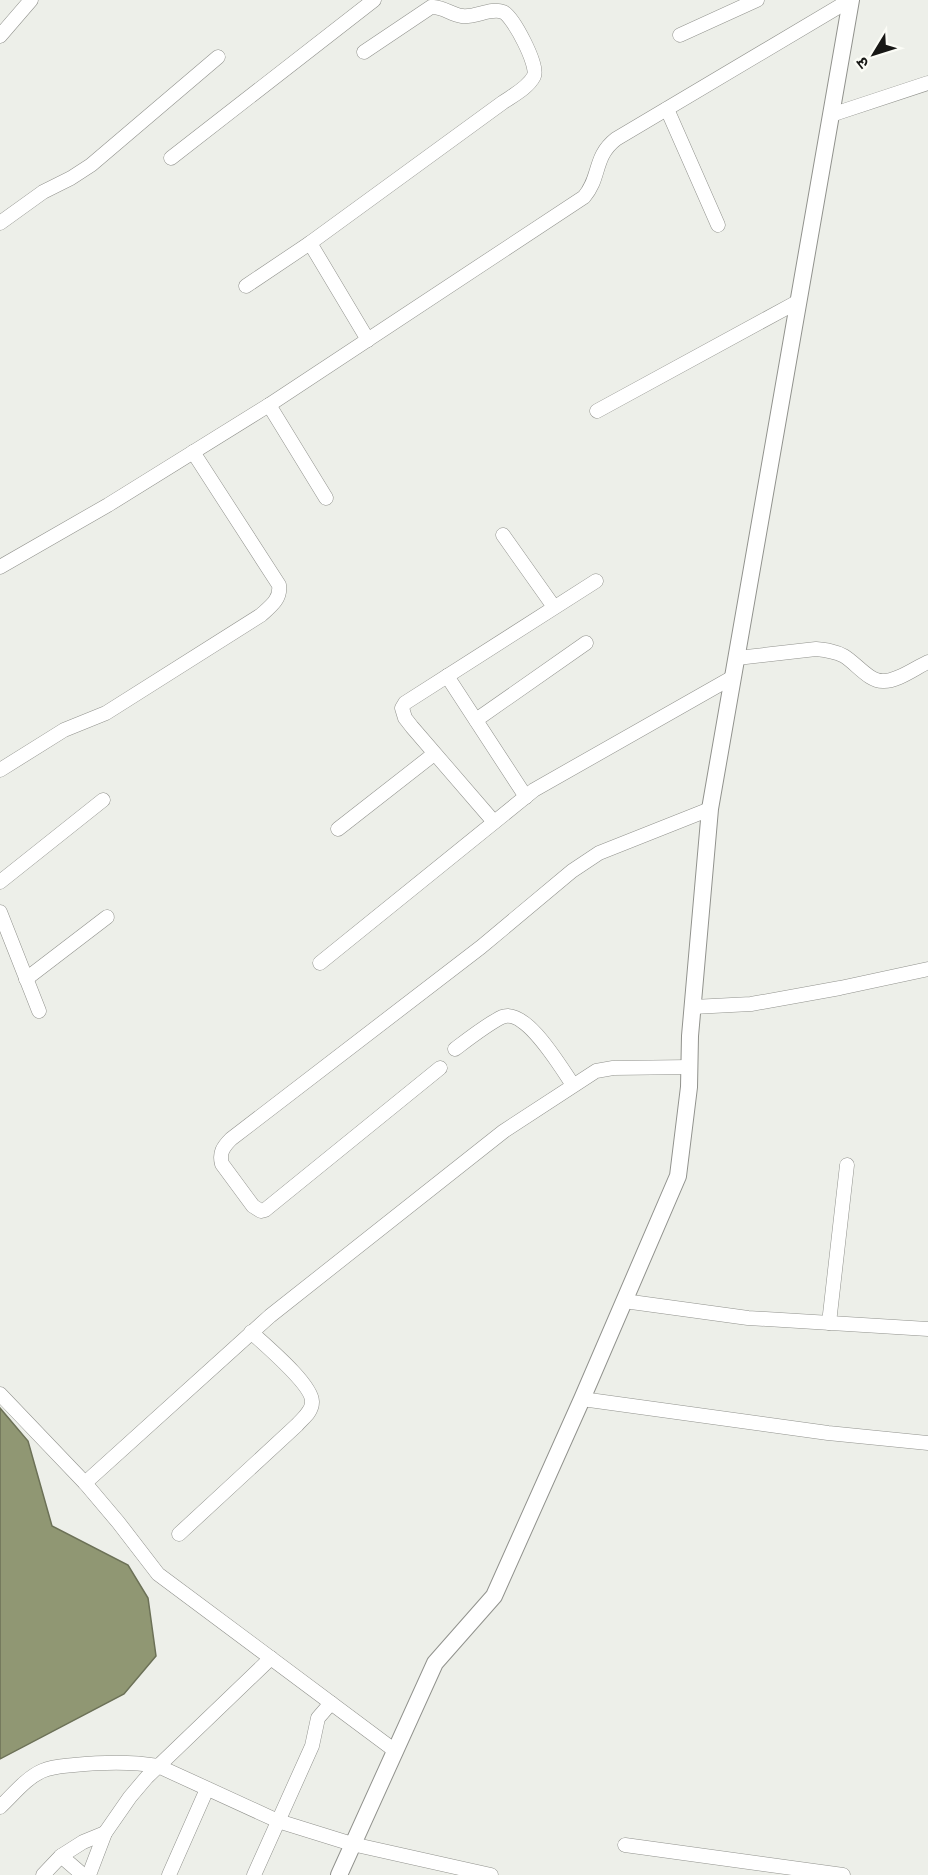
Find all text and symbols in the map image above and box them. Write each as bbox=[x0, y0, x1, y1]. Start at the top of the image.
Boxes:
north arrow bbox=[844, 24, 904, 84]
text: उ bbox=[852, 52, 874, 72]

